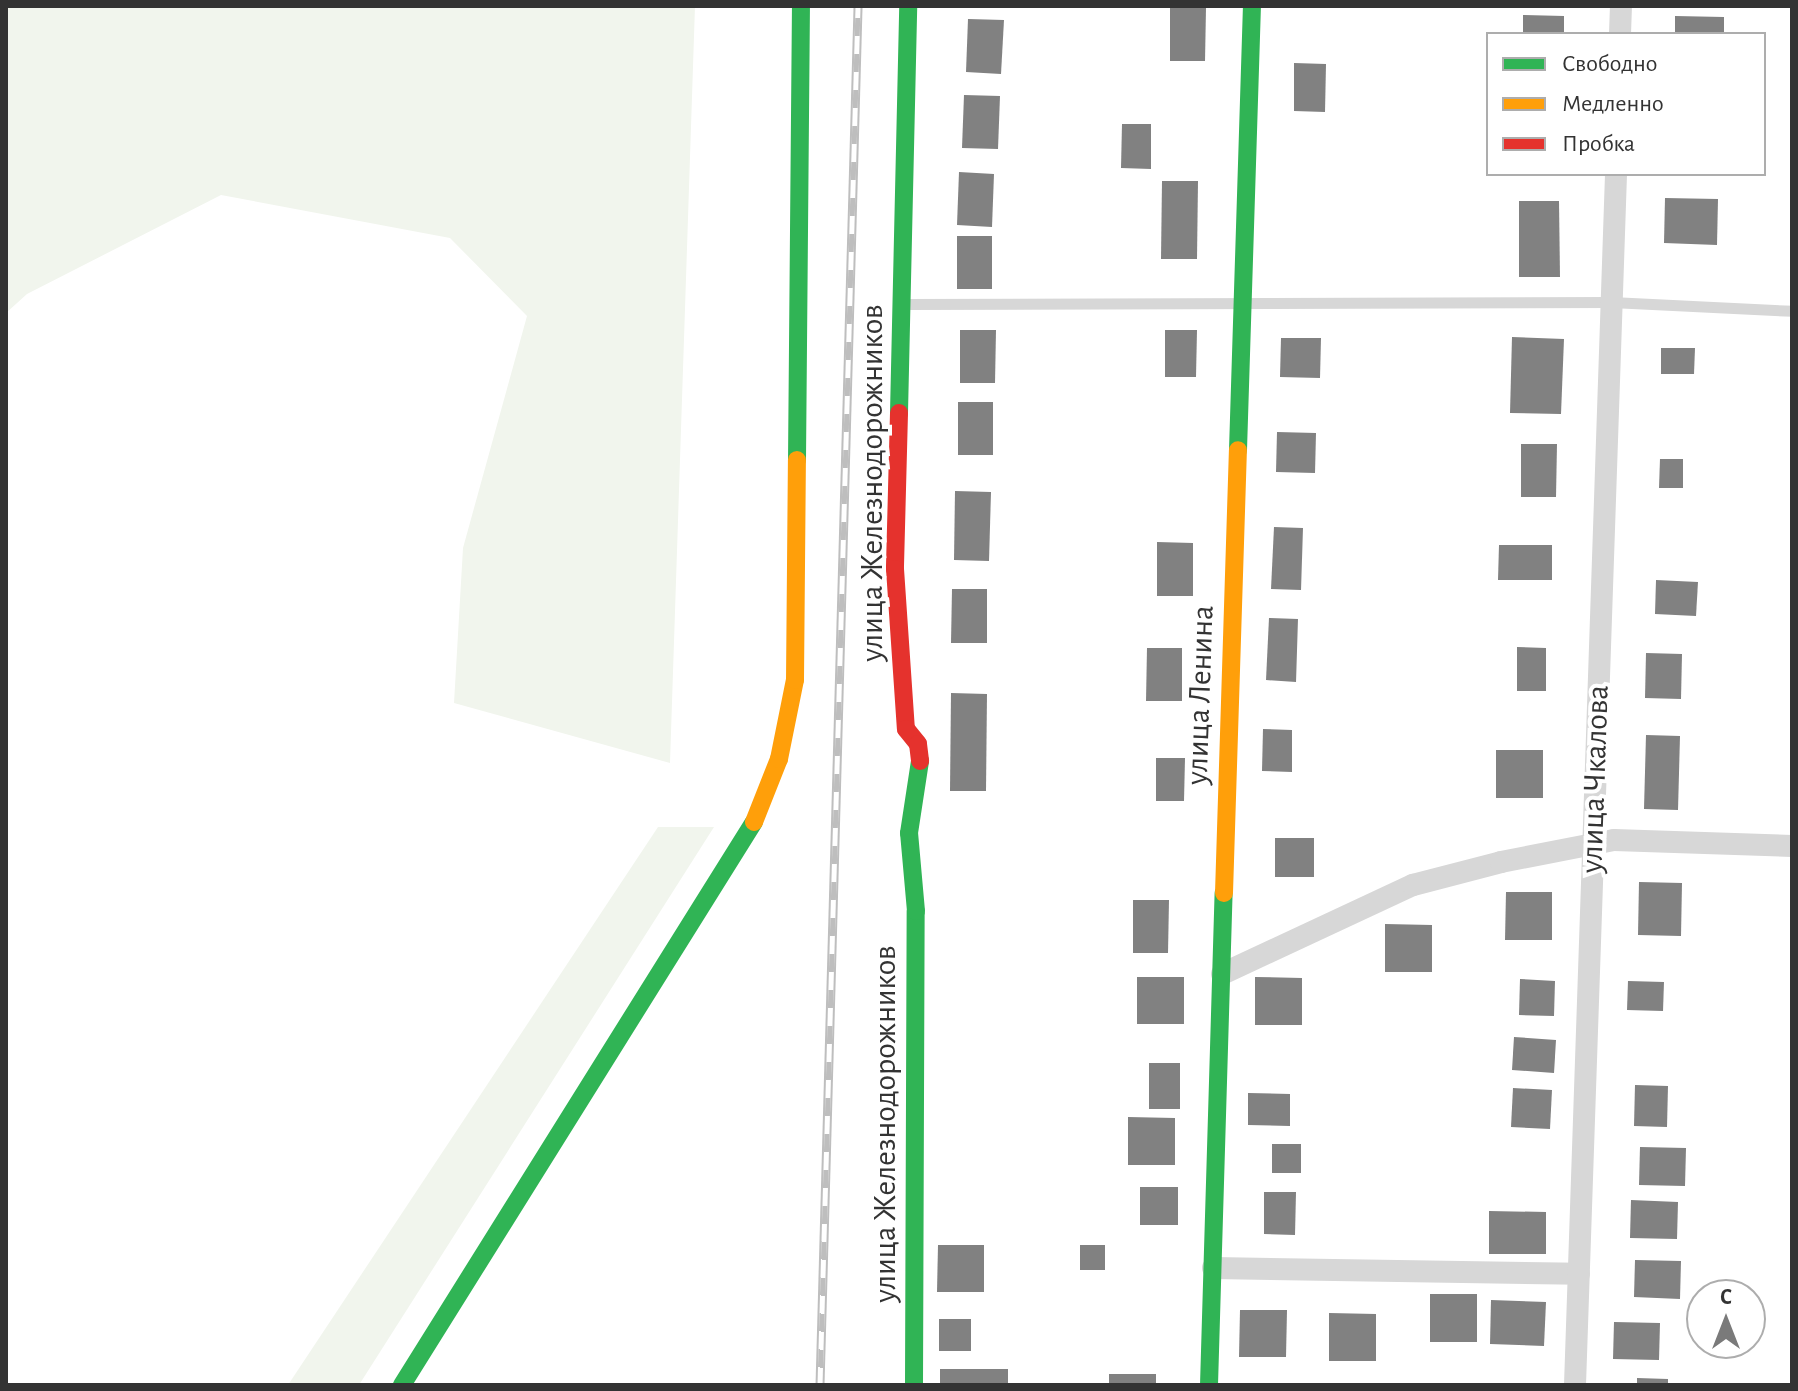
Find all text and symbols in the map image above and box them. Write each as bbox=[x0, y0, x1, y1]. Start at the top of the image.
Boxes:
legend bbox=[1486, 32, 1766, 176]
text: Свободно bbox=[1562, 52, 1657, 76]
text: Медленно bbox=[1562, 92, 1664, 116]
text: Пробка bbox=[1562, 132, 1635, 156]
street label: улица Железнодорожников bbox=[853, 304, 891, 662]
street label: улица Ленина bbox=[1178, 605, 1222, 785]
street label: улица Чкалова bbox=[1573, 684, 1617, 874]
street label: улица Железнодорожников bbox=[866, 945, 904, 1303]
north arrow bbox=[1686, 1279, 1766, 1359]
text: С bbox=[1720, 1286, 1732, 1308]

